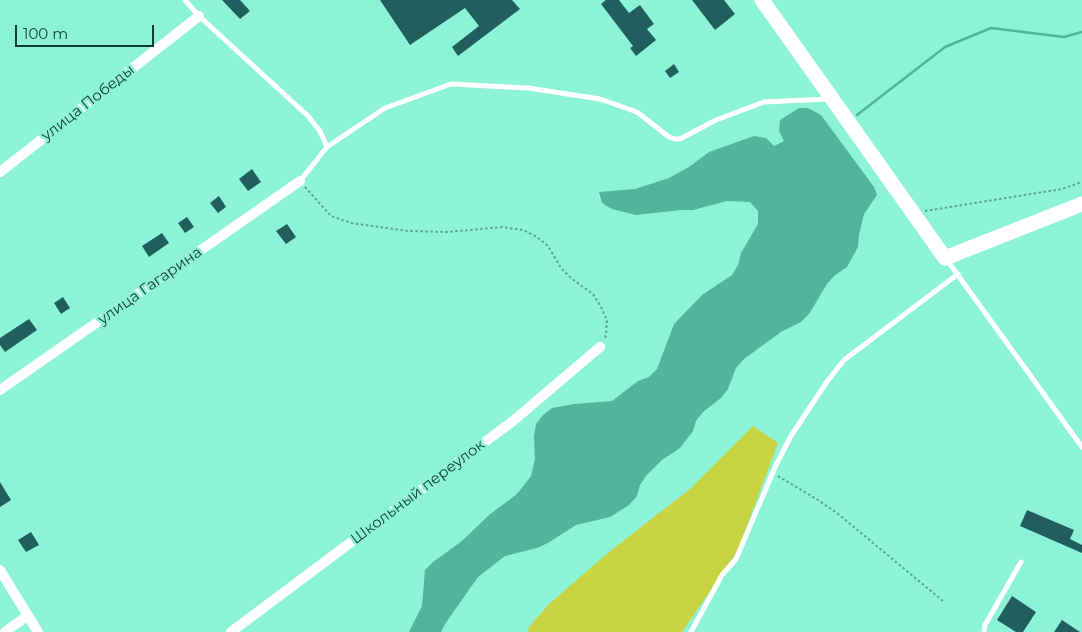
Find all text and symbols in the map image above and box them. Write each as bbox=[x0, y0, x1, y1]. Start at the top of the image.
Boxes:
scale bar bbox=[18, 15, 156, 47]
text: 100 m bbox=[23, 24, 68, 43]
street label: улица Победы bbox=[38, 61, 138, 145]
street label: улица Гагарина bbox=[94, 243, 206, 329]
street label: Школьный переулок bbox=[347, 436, 489, 548]

